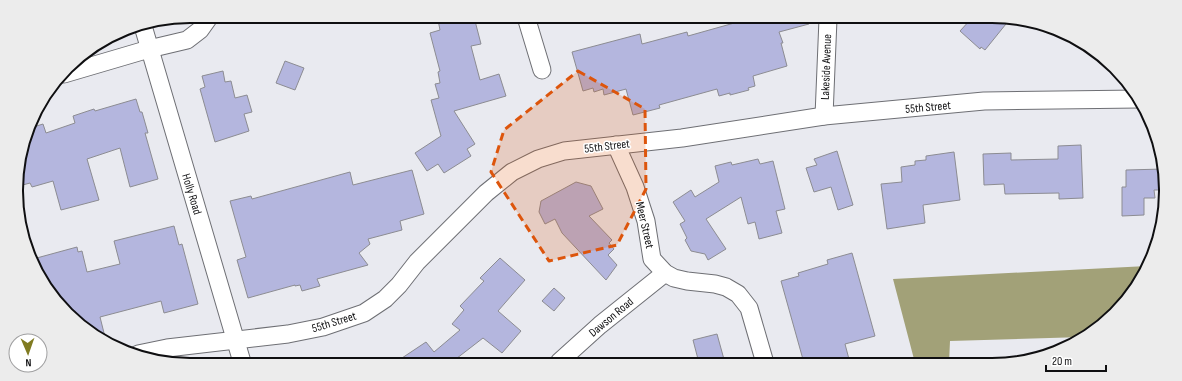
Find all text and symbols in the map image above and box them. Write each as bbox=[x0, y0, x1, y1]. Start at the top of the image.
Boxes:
street label: Lakeside Avenue bbox=[818, 34, 835, 100]
street label: 55th Street bbox=[905, 98, 952, 117]
street label: 55th Street bbox=[583, 136, 631, 157]
street label: Holly Road bbox=[178, 172, 205, 216]
street label: Meer Street bbox=[632, 200, 657, 250]
street label: Dawson Road bbox=[586, 294, 637, 340]
street label: 55th Street bbox=[310, 309, 358, 336]
north arrow bbox=[8, 333, 48, 373]
scale bar bbox=[1046, 347, 1106, 373]
text: 20 m bbox=[1052, 354, 1072, 369]
text: N bbox=[25, 356, 31, 369]

